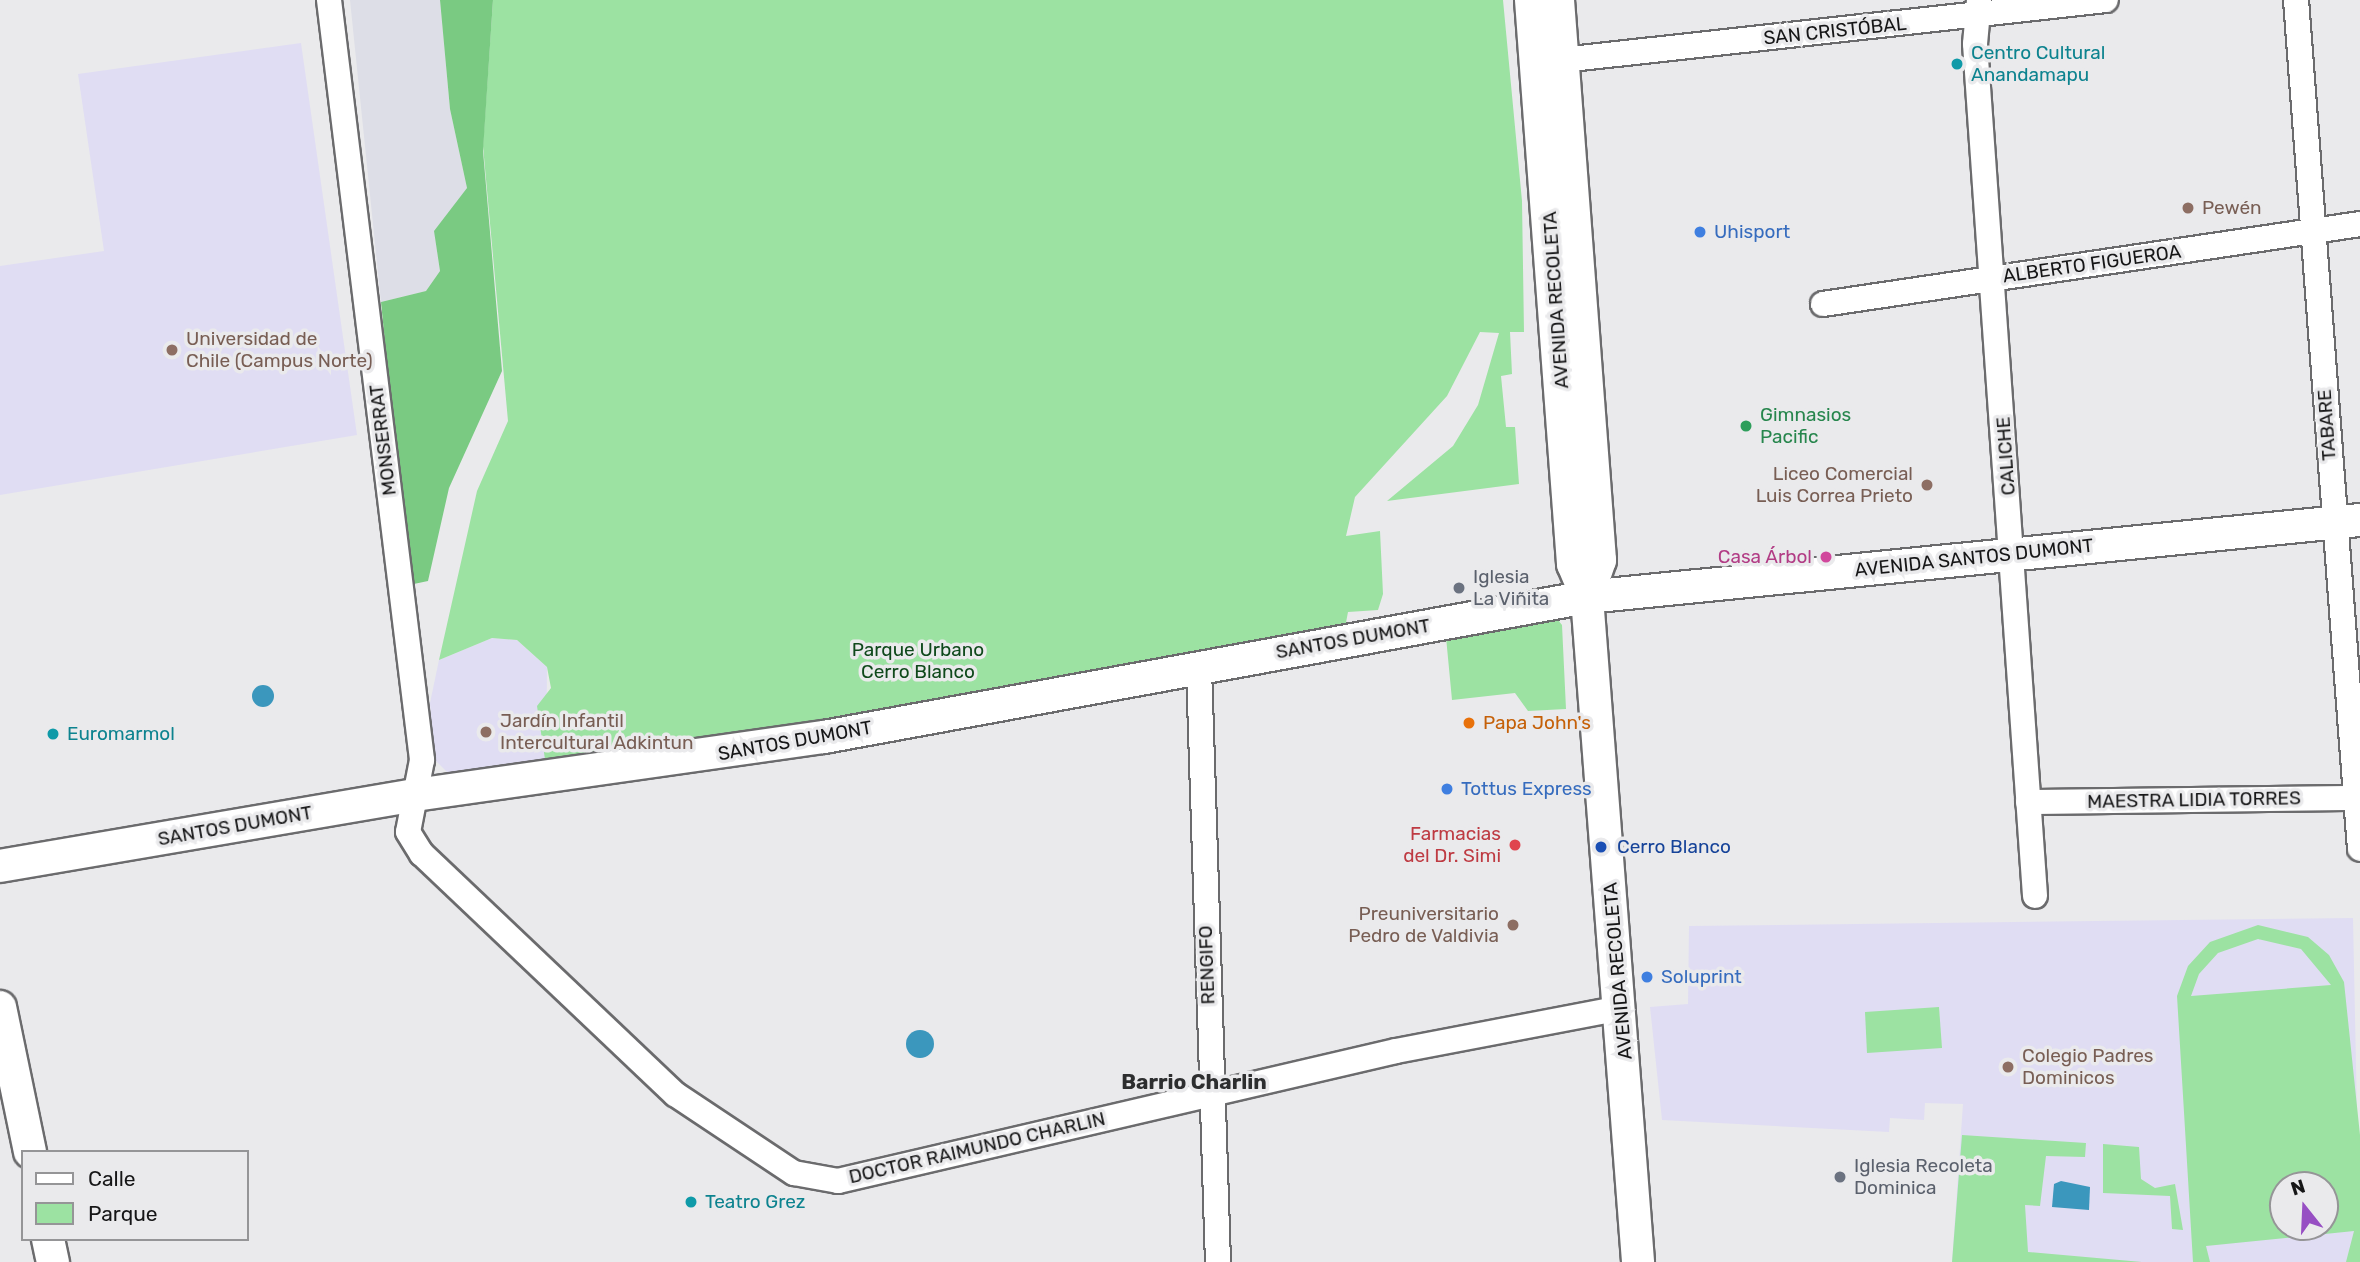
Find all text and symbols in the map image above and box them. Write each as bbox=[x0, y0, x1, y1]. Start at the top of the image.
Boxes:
street label: SAN CRISTÓBAL bbox=[1762, 12, 1908, 50]
place label: Centro Cultural Anandamapu bbox=[1971, 42, 2105, 86]
marker: Centro Cultural Anandamapu bbox=[1949, 56, 1965, 72]
place label: Pewén bbox=[2202, 197, 2262, 219]
marker: Pewén bbox=[2180, 200, 2196, 216]
street label: AVENIDA RECOLETA bbox=[1538, 210, 1574, 390]
place label: Uhisport bbox=[1714, 221, 1790, 243]
marker: Uhisport bbox=[1692, 224, 1708, 240]
street label: ALBERTO FIGUEROA bbox=[2001, 240, 2183, 288]
place label: Universidad de Chile (Campus Norte) bbox=[186, 328, 373, 372]
marker: Universidad de Chile (Campus Norte) bbox=[164, 342, 180, 358]
street label: MONSERRAT bbox=[365, 383, 401, 497]
street label: TABARE bbox=[2313, 389, 2341, 461]
place label: Gimnasios Pacific bbox=[1760, 404, 1851, 448]
street label: CALICHE bbox=[1992, 416, 2020, 496]
marker: Gimnasios Pacific bbox=[1738, 418, 1754, 434]
place label: Liceo Comercial Luis Correa Prieto bbox=[1756, 463, 1913, 507]
marker: Liceo Comercial Luis Correa Prieto bbox=[1919, 477, 1935, 493]
street label: AVENIDA SANTOS DUMONT bbox=[1853, 534, 2095, 582]
place label: Casa Árbol bbox=[1717, 546, 1812, 568]
marker: Casa Árbol bbox=[1818, 549, 1834, 565]
place label: Iglesia La Viñita bbox=[1473, 566, 1550, 610]
marker: Iglesia La Viñita bbox=[1451, 580, 1467, 596]
street label: SANTOS DUMONT bbox=[1274, 614, 1432, 664]
park label: Parque Urbano Cerro Blanco bbox=[852, 639, 984, 683]
place label: Jardín Infantil Intercultural Adkintun bbox=[500, 710, 694, 754]
place label: Papa John's bbox=[1483, 712, 1591, 734]
marker: Papa John's bbox=[1461, 715, 1477, 731]
street label: SANTOS DUMONT bbox=[716, 716, 874, 766]
place label: Euromarmol bbox=[67, 723, 175, 745]
marker: Jardín Infantil Intercultural Adkintun bbox=[478, 724, 494, 740]
marker: Euromarmol bbox=[45, 726, 61, 742]
place label: Tottus Express bbox=[1461, 778, 1592, 800]
marker: Tottus Express bbox=[1439, 781, 1455, 797]
street label: MAESTRA LIDIA TORRES bbox=[2086, 787, 2302, 813]
street label: SANTOS DUMONT bbox=[156, 801, 314, 851]
place label: Farmacias del Dr. Simi bbox=[1403, 823, 1501, 867]
place label: Cerro Blanco bbox=[1617, 836, 1731, 858]
marker: Farmacias del Dr. Simi bbox=[1507, 837, 1523, 853]
marker: Cerro Blanco bbox=[1591, 837, 1611, 857]
street label: AVENIDA RECOLETA bbox=[1599, 881, 1637, 1061]
place label: Preuniversitario Pedro de Valdivia bbox=[1348, 903, 1499, 947]
marker: Preuniversitario Pedro de Valdivia bbox=[1505, 917, 1521, 933]
street label: RENGIFO bbox=[1194, 925, 1220, 1005]
place label: Soluprint bbox=[1661, 966, 1742, 988]
marker: Soluprint bbox=[1639, 969, 1655, 985]
place label: Colegio Padres Dominicos bbox=[2022, 1045, 2153, 1089]
marker: Colegio Padres Dominicos bbox=[2000, 1059, 2016, 1075]
district label: Barrio Charlin bbox=[1121, 1069, 1267, 1095]
street label: DOCTOR RAIMUNDO CHARLIN bbox=[847, 1107, 1107, 1189]
legend bbox=[21, 1150, 248, 1241]
place label: Iglesia Recoleta Dominica bbox=[1854, 1155, 1993, 1199]
text: Calle bbox=[88, 1166, 136, 1191]
marker: Iglesia Recoleta Dominica bbox=[1832, 1169, 1848, 1185]
north arrow bbox=[2269, 1171, 2339, 1241]
text: N bbox=[2288, 1174, 2308, 1201]
place label: Teatro Grez bbox=[705, 1191, 806, 1213]
marker: Teatro Grez bbox=[683, 1194, 699, 1210]
text: Parque bbox=[88, 1201, 158, 1226]

